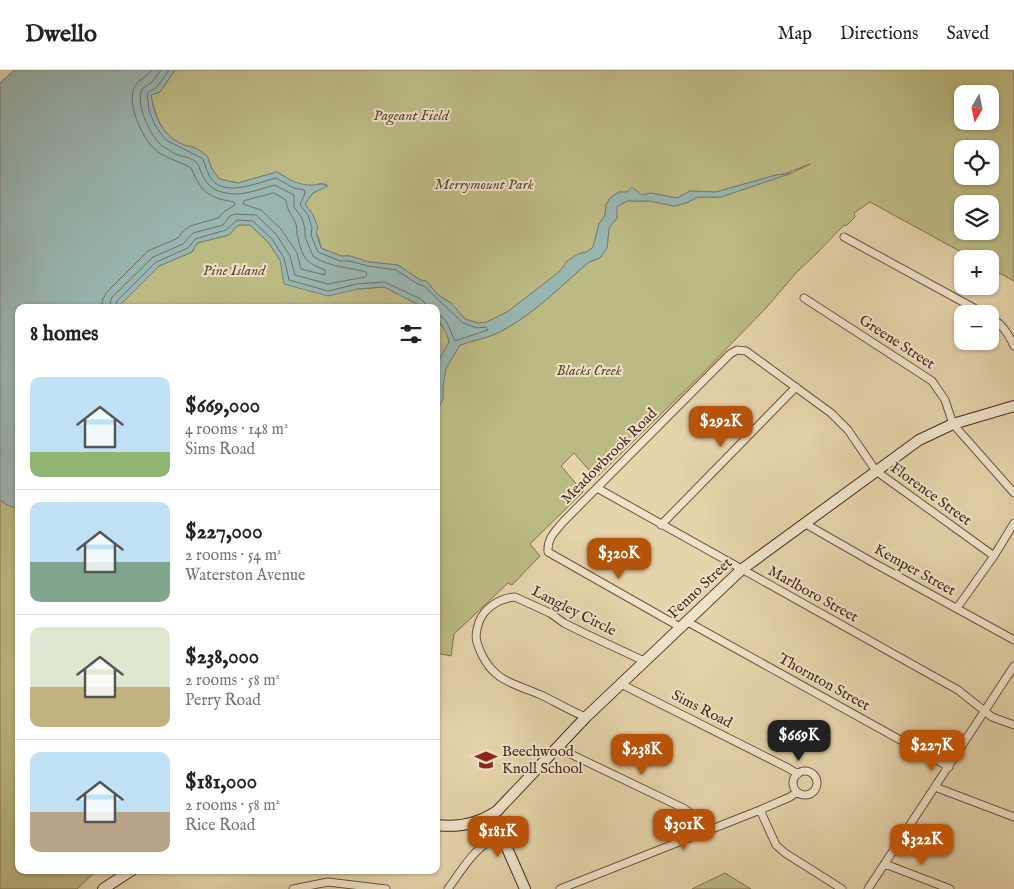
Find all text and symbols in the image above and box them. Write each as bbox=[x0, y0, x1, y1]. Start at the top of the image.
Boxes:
text: Dwello bbox=[25, 19, 97, 50]
text: Map bbox=[778, 23, 812, 46]
text: Directions bbox=[840, 23, 918, 46]
text: Saved bbox=[946, 23, 989, 46]
north arrow bbox=[954, 85, 999, 130]
map controls bbox=[954, 85, 999, 350]
park label: Pageant Field bbox=[373, 106, 450, 126]
button: locate bbox=[954, 140, 999, 185]
park label: Merrymount Park bbox=[434, 175, 534, 194]
button: layers bbox=[954, 195, 999, 240]
button: + bbox=[954, 250, 999, 295]
park label: Pine Island bbox=[203, 261, 266, 280]
button: − bbox=[954, 305, 999, 350]
street label: Greene Street bbox=[856, 310, 938, 374]
icon: filters bbox=[397, 320, 425, 348]
text: 8 homes bbox=[30, 321, 98, 348]
park label: Blacks Creek bbox=[556, 361, 622, 380]
text: $669,000 bbox=[185, 393, 260, 420]
icon: home bbox=[70, 397, 130, 457]
street label: Meadowbrook Road bbox=[557, 403, 662, 508]
pin: $292K bbox=[686, 406, 756, 448]
text: $292K bbox=[700, 412, 742, 432]
text: 4 rooms · 148 m² bbox=[185, 420, 288, 440]
text: Sims Road bbox=[185, 440, 255, 460]
street label: Florence Street bbox=[887, 458, 975, 530]
text: $227,000 bbox=[185, 519, 262, 546]
icon: home bbox=[70, 522, 130, 582]
pin: $320K bbox=[584, 538, 654, 580]
street label: Kemper Street bbox=[871, 540, 959, 600]
text: $320K bbox=[598, 544, 640, 564]
text: 2 rooms · 54 m² bbox=[185, 546, 282, 566]
street label: Fenno Street bbox=[664, 553, 736, 623]
street label: Marlboro Street bbox=[764, 561, 862, 627]
text: Waterston Avenue bbox=[185, 566, 305, 586]
street label: Langley Circle bbox=[529, 582, 620, 640]
text: $238,000 bbox=[185, 644, 259, 671]
icon: home bbox=[70, 647, 130, 707]
street label: Thornton Street bbox=[775, 649, 873, 715]
text: 2 rooms · 58 m² bbox=[185, 671, 280, 691]
street label: Sims Road bbox=[668, 686, 736, 733]
text: Perry Road bbox=[185, 691, 261, 711]
pin: $669K bbox=[764, 720, 834, 762]
text: $669K bbox=[779, 726, 819, 746]
pin: $227K bbox=[897, 730, 967, 772]
pin: $238K bbox=[607, 734, 677, 776]
text: $227K bbox=[911, 736, 953, 756]
text: $238K bbox=[622, 740, 662, 760]
place label: Beechwood Knoll School bbox=[502, 742, 584, 778]
school or university icon: Beechwood Knoll School bbox=[473, 747, 499, 773]
text: $181,000 bbox=[185, 769, 257, 796]
icon: home bbox=[70, 772, 130, 832]
text: 2 rooms · 58 m² bbox=[185, 796, 280, 816]
pin: $301K bbox=[649, 808, 719, 851]
text: $301K bbox=[664, 815, 704, 835]
text: Rice Road bbox=[185, 816, 255, 836]
pin: $181K bbox=[463, 816, 533, 858]
text: $181K bbox=[479, 822, 517, 842]
pin: $322K bbox=[887, 824, 957, 866]
text: $322K bbox=[901, 830, 943, 850]

